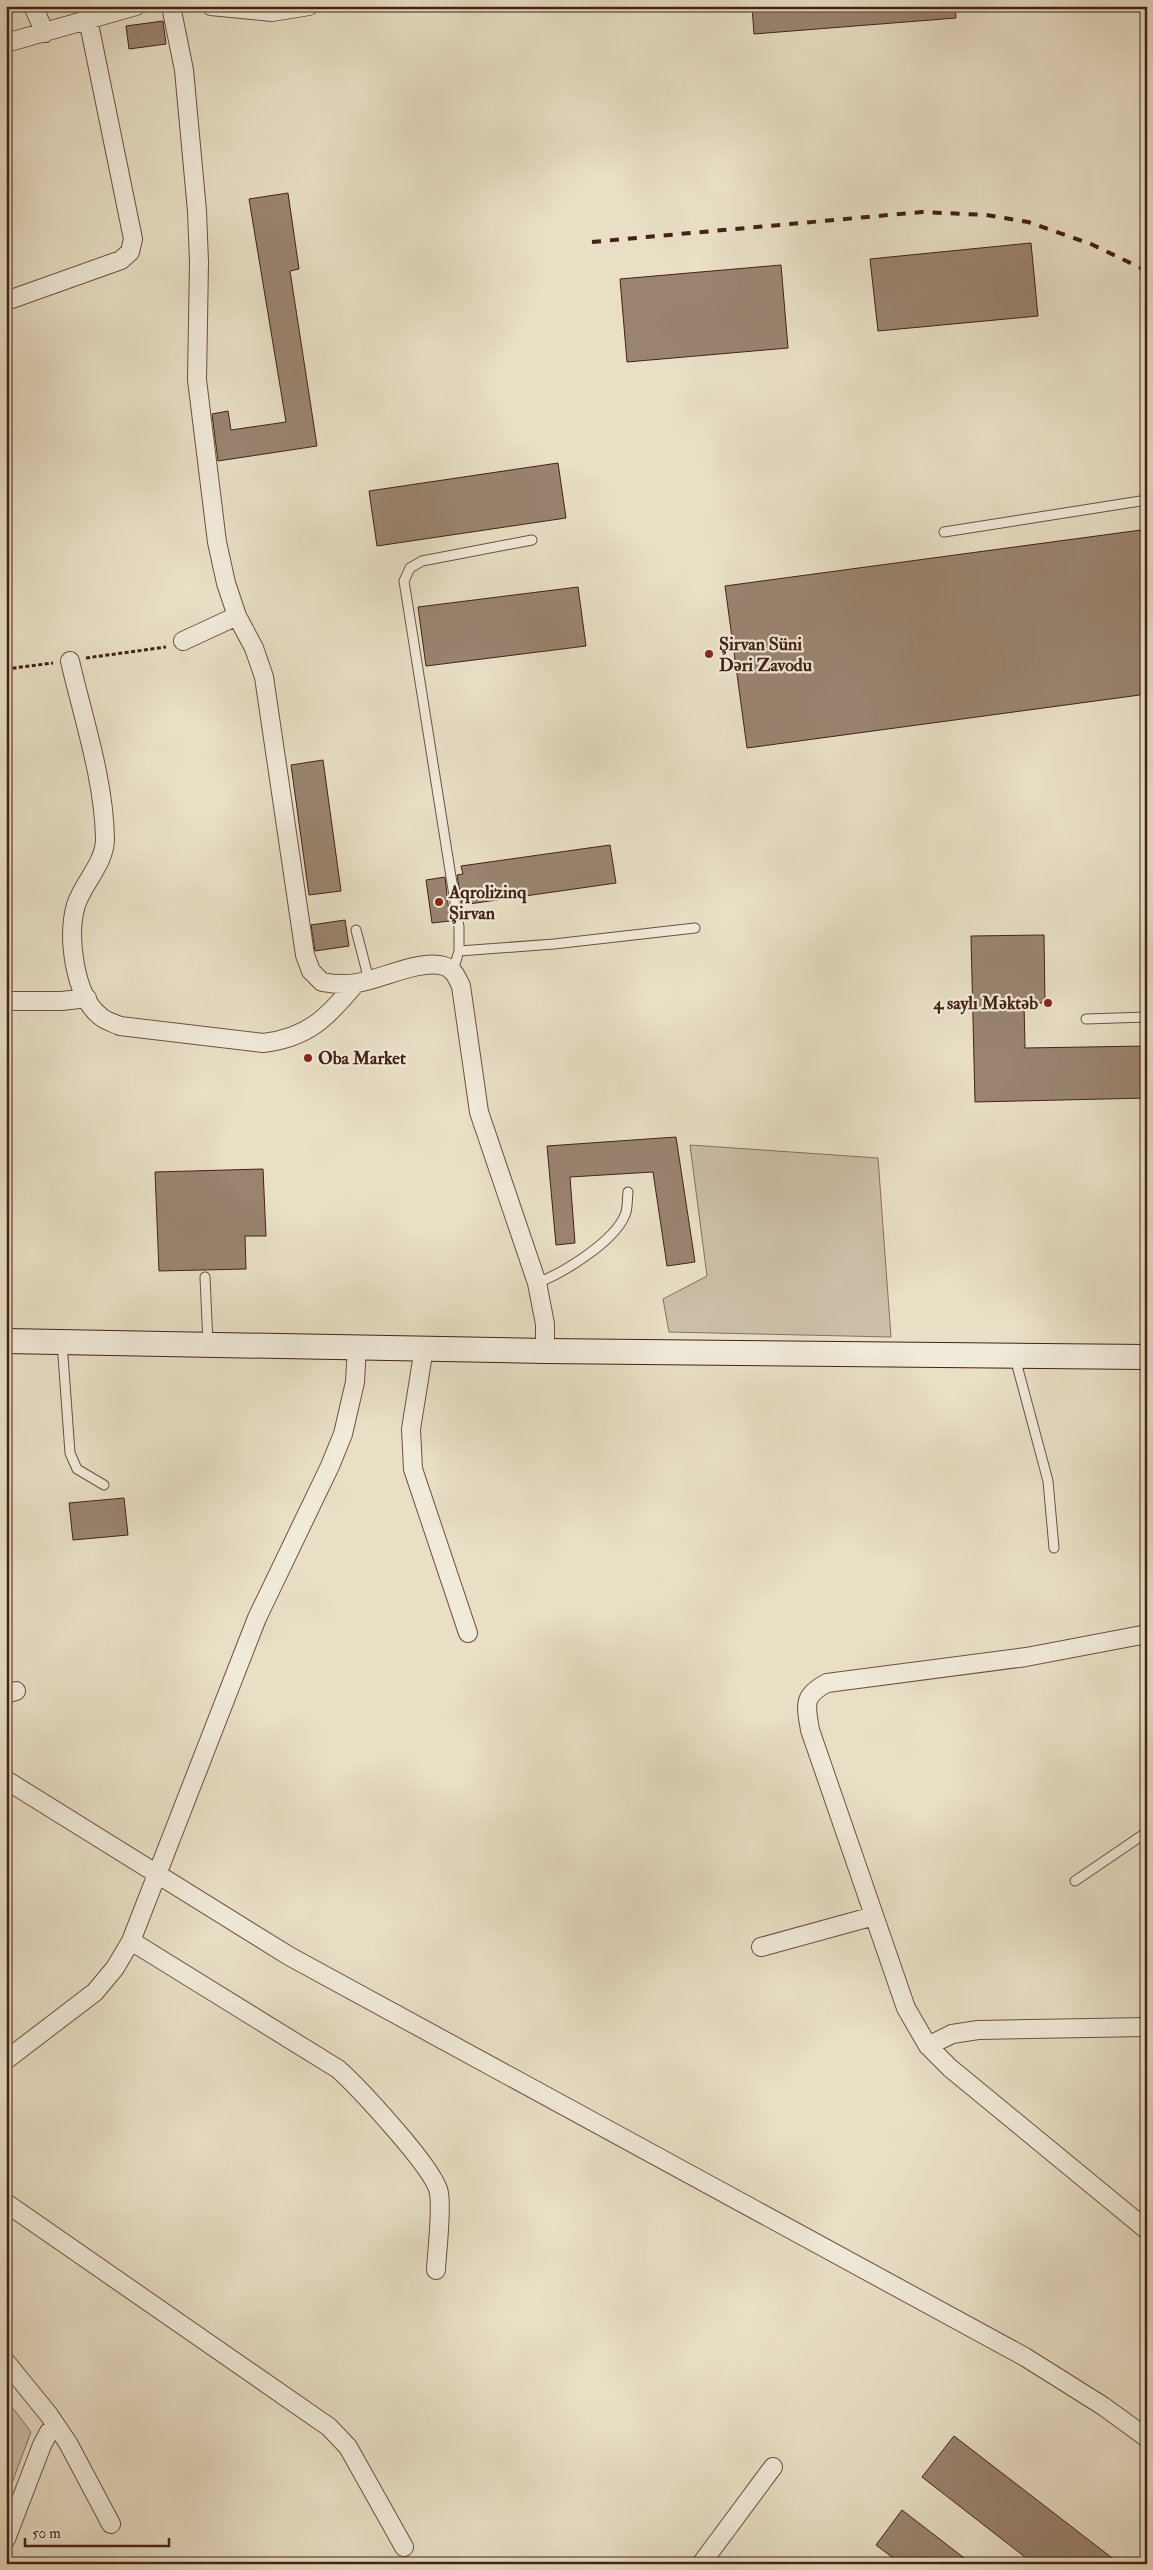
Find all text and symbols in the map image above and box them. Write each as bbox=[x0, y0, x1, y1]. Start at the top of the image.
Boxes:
place label: Şirvan Süni Dəri Zavodu bbox=[719, 633, 813, 677]
marker: Şirvan Süni Dəri Zavodu bbox=[703, 648, 715, 660]
place label: Aqrolizinq Şirvan bbox=[448, 881, 527, 925]
marker: Aqrolizinq Şirvan bbox=[433, 896, 445, 908]
place label: 4 saylı Məktəb bbox=[933, 992, 1038, 1015]
marker: 4 saylı Məktəb bbox=[1042, 997, 1054, 1009]
place label: Oba Market bbox=[318, 1047, 406, 1070]
marker: Oba Market bbox=[302, 1052, 314, 1064]
scale bar bbox=[25, 2515, 169, 2547]
text: 50 m bbox=[32, 2524, 61, 2543]

